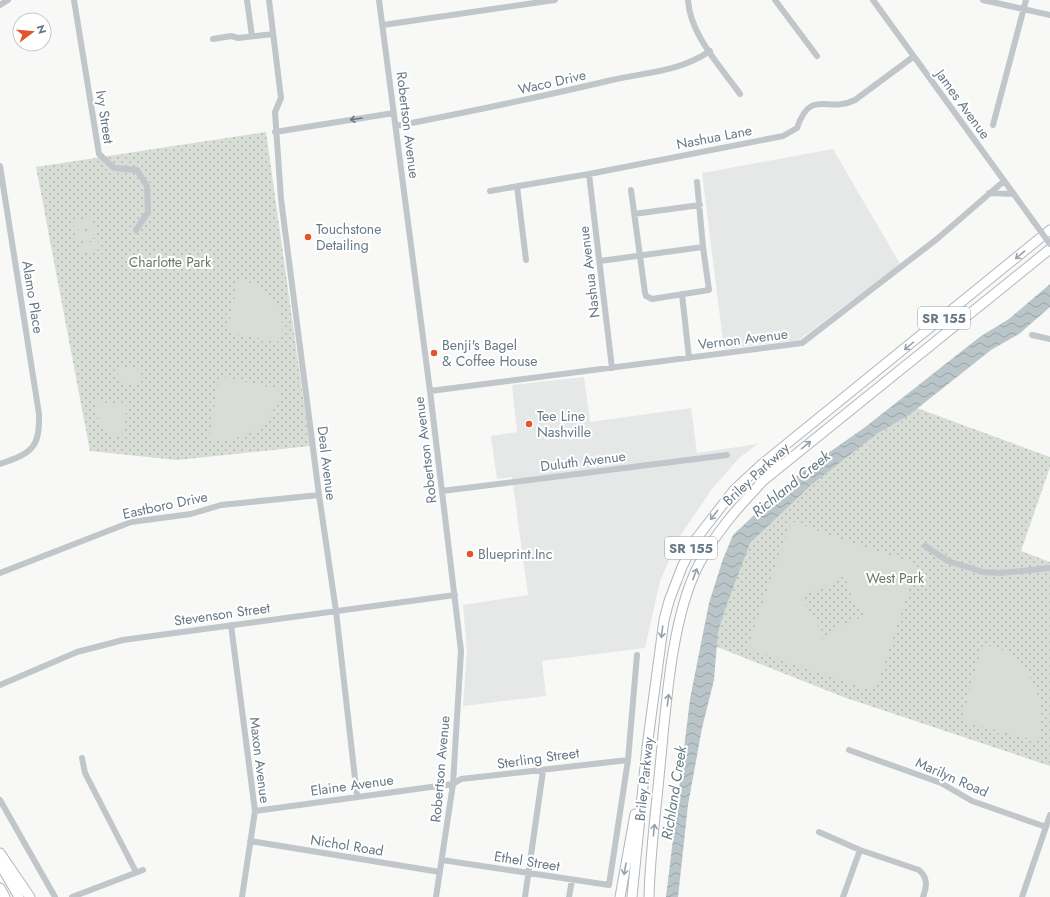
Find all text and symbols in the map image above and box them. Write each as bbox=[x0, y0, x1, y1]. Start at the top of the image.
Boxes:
north arrow bbox=[12, 12, 52, 52]
text: N bbox=[33, 23, 51, 36]
street label: James Avenue bbox=[930, 63, 995, 143]
street label: Waco Drive bbox=[516, 65, 588, 99]
street label: Robertson Avenue bbox=[392, 71, 424, 179]
street label: Ivy Street bbox=[91, 89, 119, 146]
one-way arrow bbox=[350, 115, 363, 123]
street label: Nashua Lane bbox=[675, 120, 753, 154]
place label: Touchstone Detailing bbox=[316, 219, 381, 255]
street label: Nashua Avenue bbox=[573, 225, 605, 319]
marker: Touchstone Detailing bbox=[303, 232, 313, 242]
one-way arrow bbox=[1015, 250, 1025, 259]
park label: Charlotte Park bbox=[129, 252, 212, 272]
street label: Alamo Place bbox=[17, 259, 49, 335]
road number: SR 155 bbox=[918, 307, 970, 329]
street label: Vernon Avenue bbox=[697, 324, 789, 354]
place label: Benji's Bagel & Coffee House bbox=[442, 335, 537, 371]
one-way arrow bbox=[903, 342, 914, 351]
marker: Benji's Bagel & Coffee House bbox=[429, 348, 439, 358]
street label: Robertson Avenue bbox=[409, 396, 441, 504]
place label: Tee Line Nashville bbox=[537, 406, 591, 442]
marker: Tee Line Nashville bbox=[524, 419, 534, 429]
street label: Deal Avenue bbox=[313, 425, 341, 501]
street label: Briley Parkway bbox=[718, 437, 794, 510]
one-way arrow bbox=[801, 441, 812, 450]
water label: Richland Creek bbox=[747, 445, 835, 522]
street label: Duluth Avenue bbox=[539, 446, 627, 476]
street label: Eastboro Drive bbox=[121, 486, 209, 524]
one-way arrow bbox=[710, 509, 719, 520]
road number: SR 155 bbox=[665, 537, 717, 559]
place label: Blueprint.Inc bbox=[478, 544, 552, 564]
marker: Blueprint.Inc bbox=[465, 549, 475, 559]
one-way arrow bbox=[692, 568, 700, 580]
park label: West Park bbox=[866, 568, 925, 588]
street label: Stevenson Street bbox=[173, 597, 272, 631]
one-way arrow bbox=[658, 625, 666, 638]
one-way arrow bbox=[664, 694, 672, 707]
street label: Robertson Avenue bbox=[425, 715, 455, 823]
street label: Maxon Avenue bbox=[245, 716, 275, 804]
street label: Briley Parkway bbox=[630, 735, 658, 822]
street label: Sterling Street bbox=[496, 742, 581, 774]
water label: Richland Creek bbox=[656, 744, 692, 842]
street label: Marilyn Road bbox=[912, 752, 992, 802]
street label: Elaine Avenue bbox=[309, 769, 395, 801]
one-way arrow bbox=[650, 824, 658, 837]
street label: Nichol Road bbox=[309, 829, 385, 861]
street label: Ethel Street bbox=[493, 846, 562, 876]
one-way arrow bbox=[621, 862, 629, 875]

